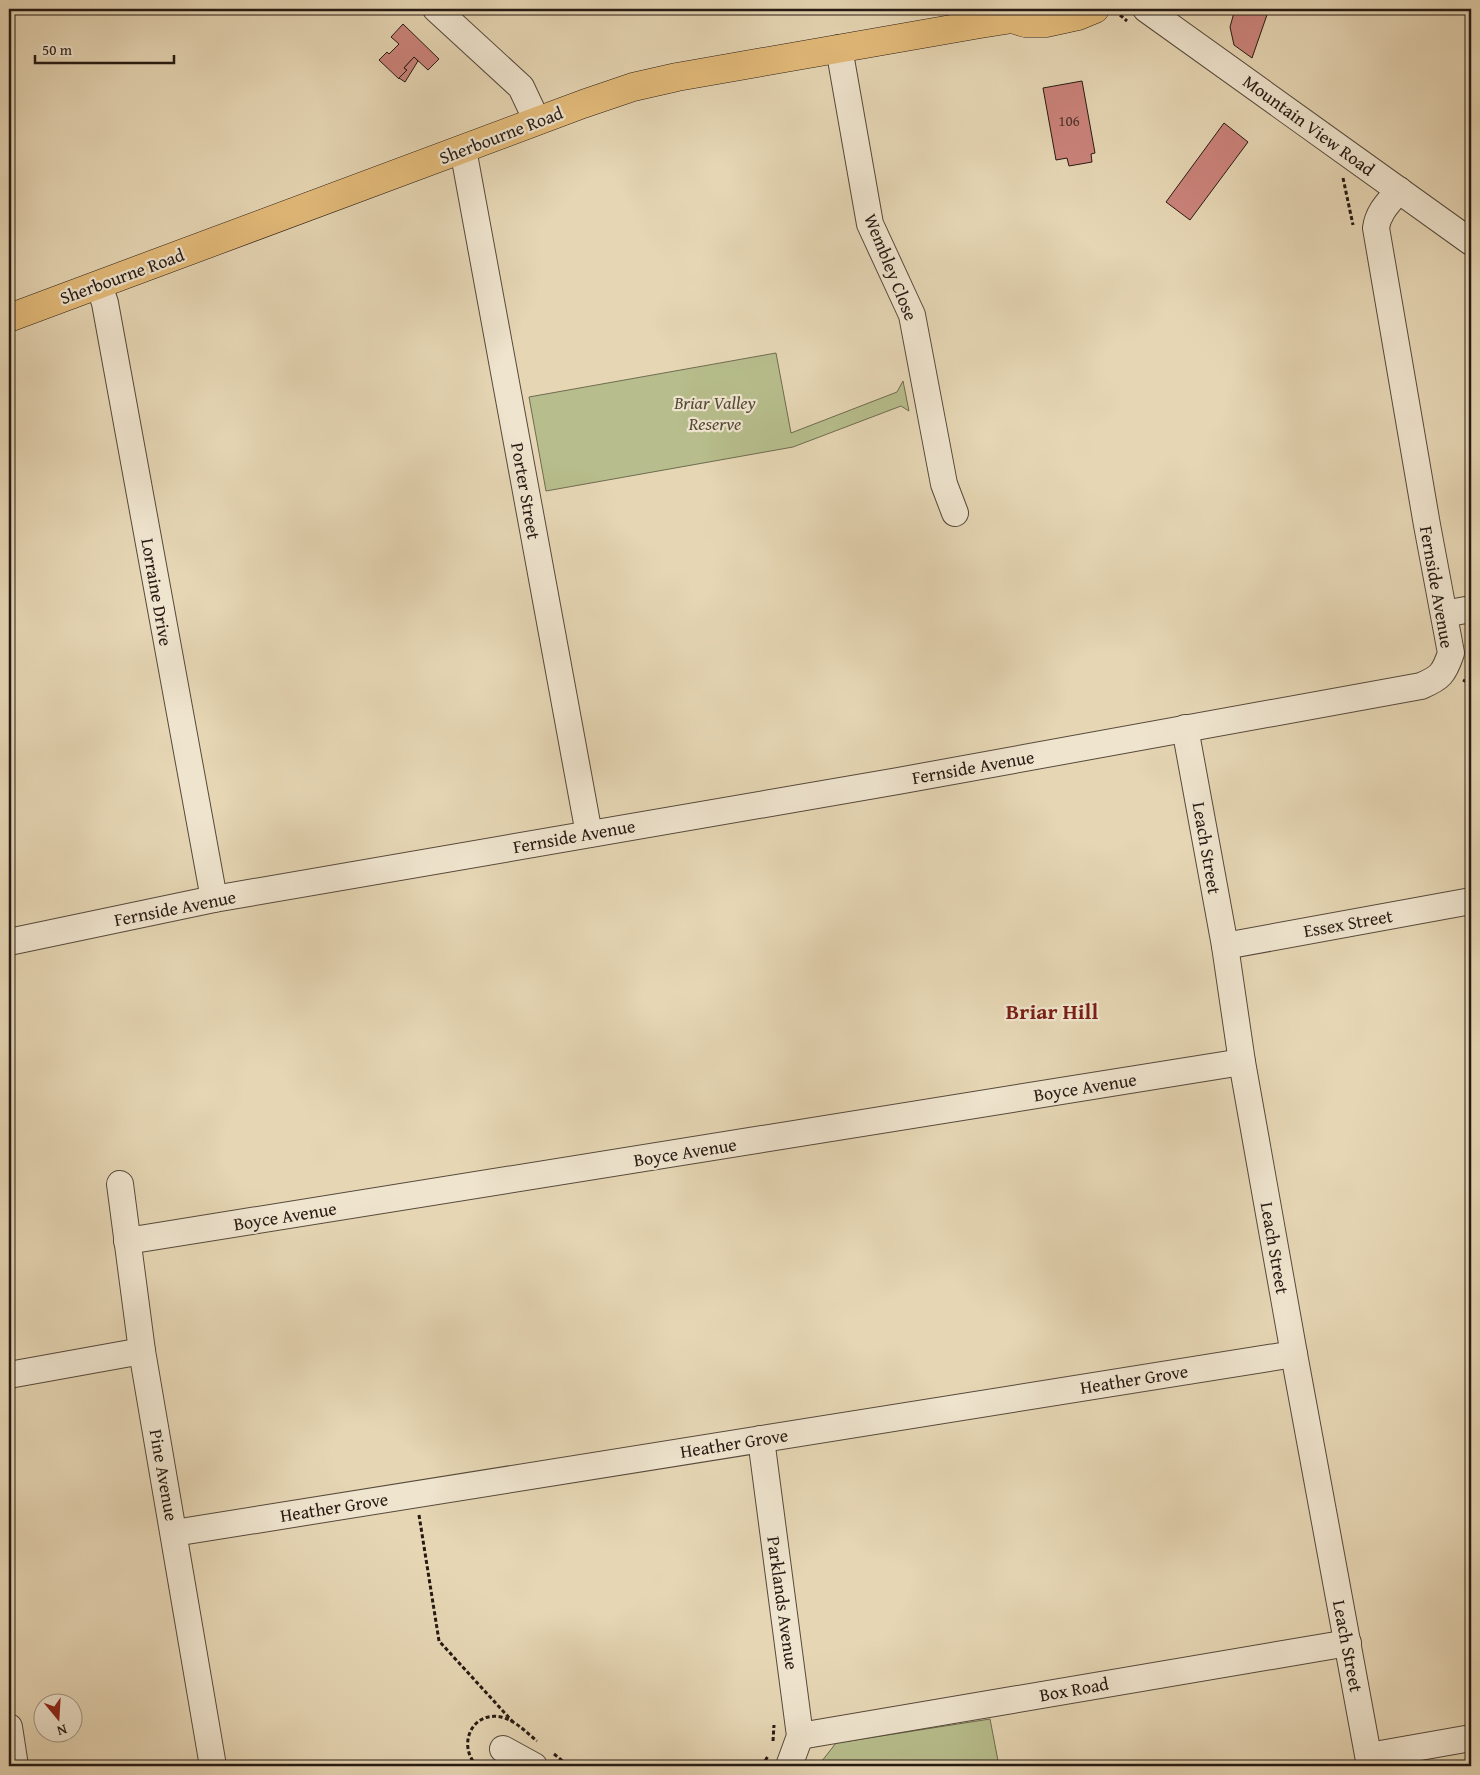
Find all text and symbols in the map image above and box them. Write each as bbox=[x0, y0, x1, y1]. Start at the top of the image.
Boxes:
scale bar bbox=[35, 32, 174, 64]
text: 50 m bbox=[42, 39, 73, 60]
street label: Mountain View Road bbox=[1237, 68, 1381, 182]
street label: Sherbourne Road bbox=[435, 99, 567, 171]
house number: 106 bbox=[1058, 110, 1080, 131]
street label: Wembley Close bbox=[857, 210, 925, 324]
street label: Sherbourne Road bbox=[56, 241, 188, 311]
park label: Briar Valley Reserve bbox=[673, 389, 757, 437]
street label: Porter Street bbox=[504, 440, 548, 542]
street label: Fernside Avenue bbox=[1413, 524, 1461, 650]
street label: Lorraine Drive bbox=[134, 536, 180, 648]
street label: Fernside Avenue bbox=[910, 743, 1036, 791]
street label: Leach Street bbox=[1186, 800, 1228, 897]
street label: Fernside Avenue bbox=[511, 812, 637, 860]
street label: Fernside Avenue bbox=[112, 883, 238, 933]
street label: Essex Street bbox=[1301, 902, 1395, 944]
district label: Briar Hill bbox=[1006, 995, 1098, 1027]
street label: Boyce Avenue bbox=[1031, 1066, 1139, 1108]
street label: Boyce Avenue bbox=[631, 1131, 739, 1173]
street label: Boyce Avenue bbox=[231, 1195, 339, 1237]
street label: Leach Street bbox=[1254, 1200, 1296, 1297]
street label: Heather Grove bbox=[1078, 1357, 1190, 1401]
street label: Heather Grove bbox=[678, 1421, 790, 1465]
street label: Pine Avenue bbox=[143, 1427, 185, 1523]
street label: Heather Grove bbox=[278, 1485, 390, 1529]
street label: Parklands Avenue bbox=[760, 1535, 806, 1671]
street label: Leach Street bbox=[1326, 1598, 1370, 1695]
street label: Box Road bbox=[1037, 1670, 1111, 1708]
north arrow bbox=[32, 1692, 82, 1742]
text: N bbox=[54, 1719, 70, 1742]

